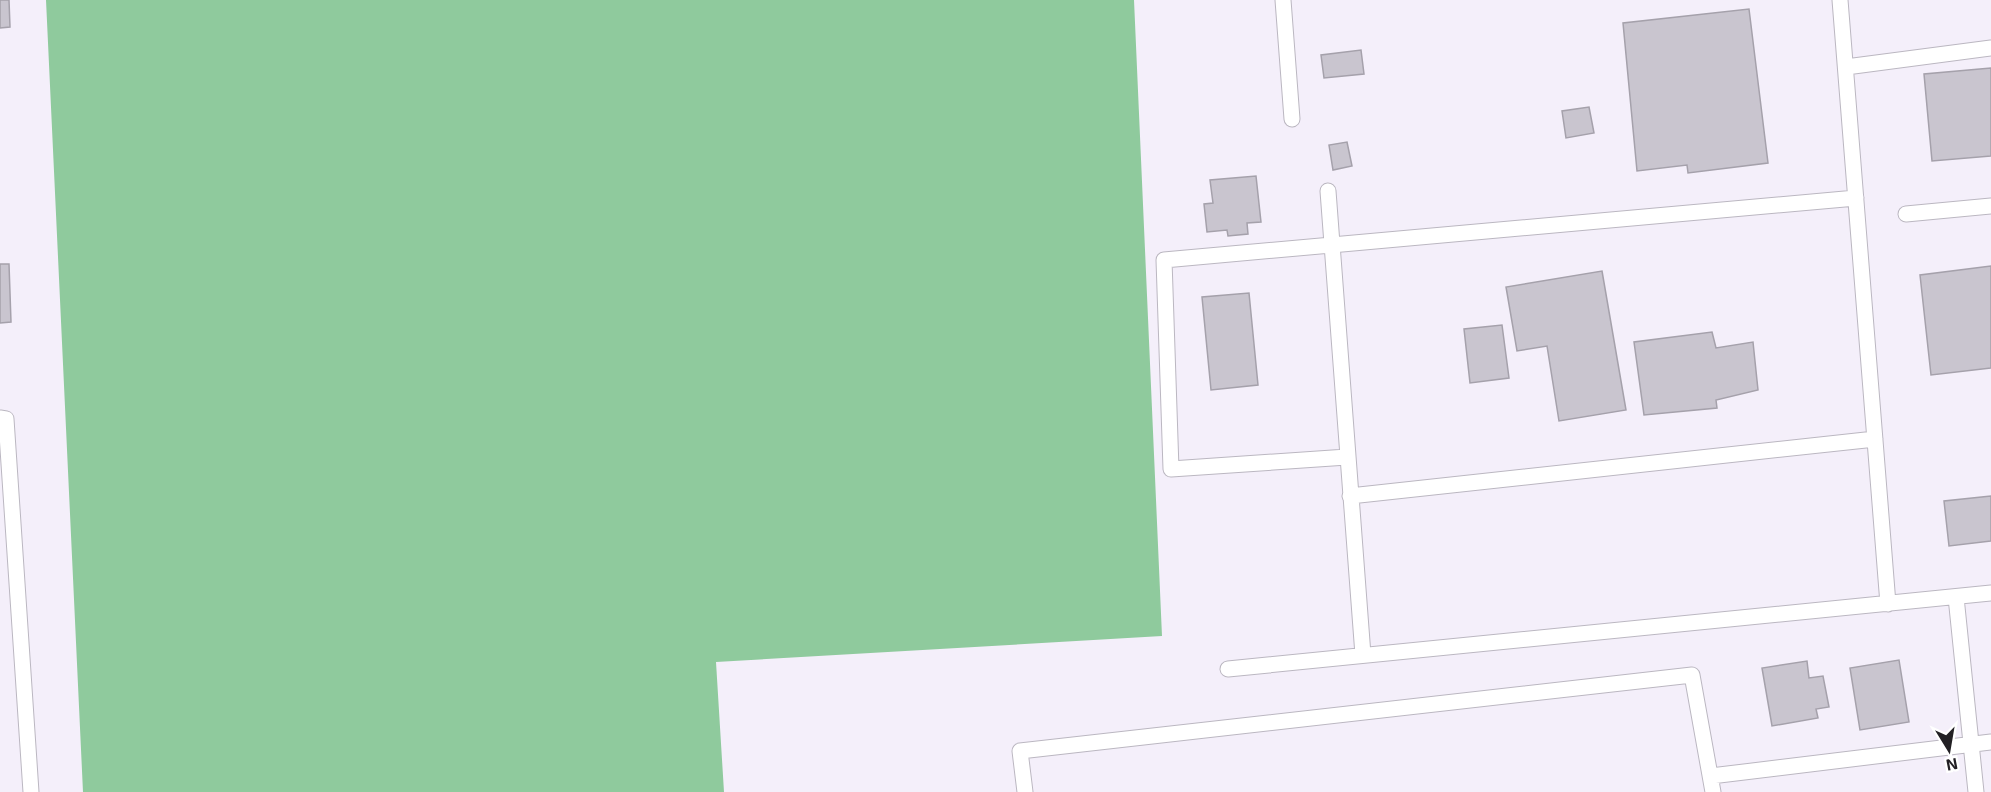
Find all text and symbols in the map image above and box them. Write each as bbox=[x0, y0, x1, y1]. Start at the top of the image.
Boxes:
north arrow bbox=[1919, 720, 1979, 780]
text: N bbox=[1944, 755, 1959, 776]

